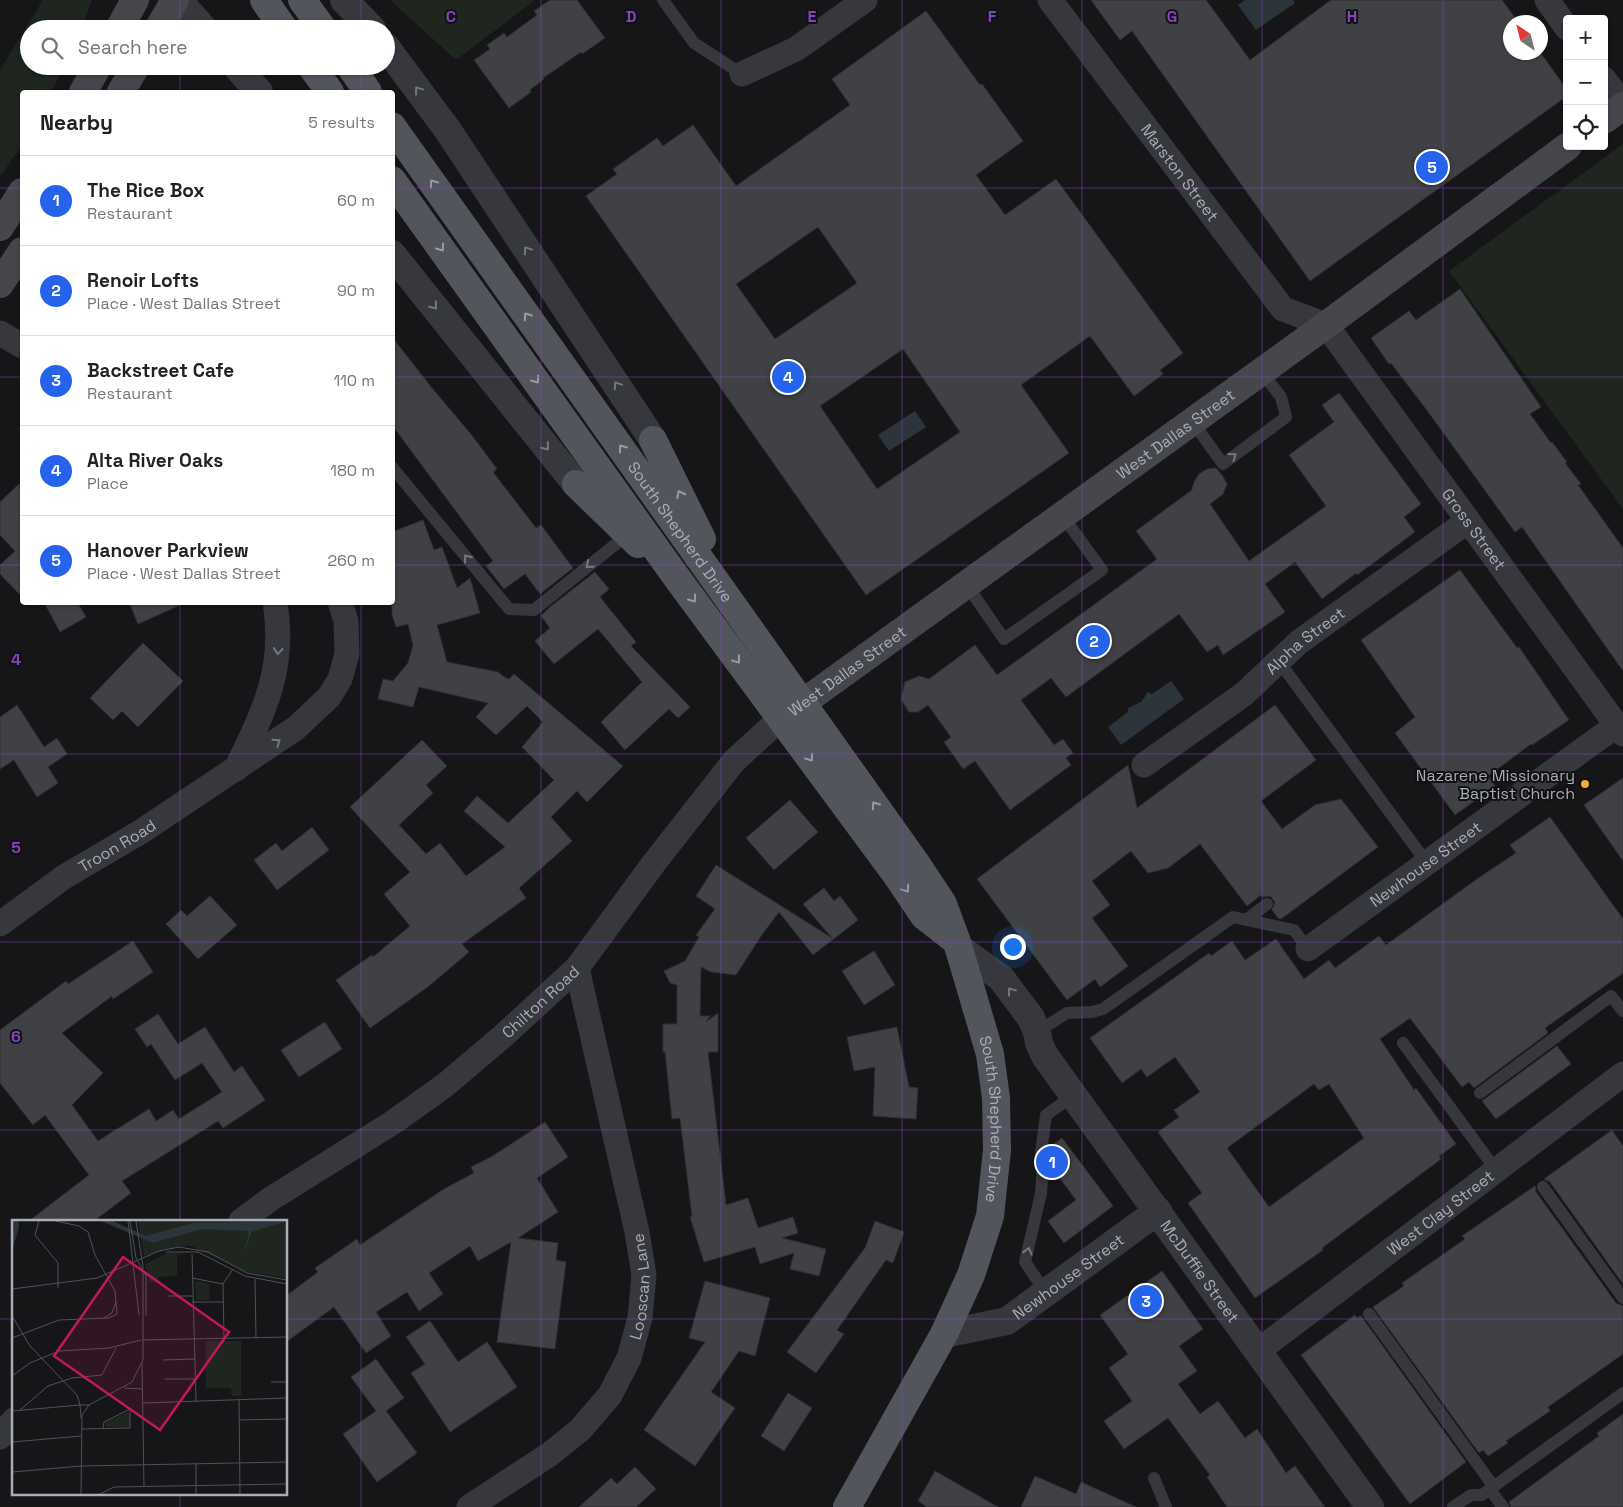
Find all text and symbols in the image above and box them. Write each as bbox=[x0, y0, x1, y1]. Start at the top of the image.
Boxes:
text: C bbox=[446, 6, 456, 27]
text: D bbox=[626, 6, 636, 27]
text: E bbox=[808, 6, 817, 27]
text: F bbox=[988, 6, 997, 27]
text: G bbox=[1167, 6, 1177, 27]
text: H bbox=[1347, 6, 1357, 27]
north arrow bbox=[1503, 15, 1548, 60]
map controls bbox=[1563, 15, 1608, 150]
button: + bbox=[1563, 15, 1608, 60]
search box bbox=[20, 20, 395, 75]
icon: search bbox=[38, 34, 66, 62]
text: Search here bbox=[78, 35, 188, 60]
button: − bbox=[1563, 60, 1608, 105]
one-way arrow bbox=[415, 86, 424, 96]
button: locate bbox=[1563, 105, 1608, 150]
text: Nearby bbox=[40, 109, 113, 136]
text: 5 results bbox=[308, 112, 375, 133]
street label: Marston Street bbox=[1136, 120, 1223, 226]
pin: 5 bbox=[1416, 148, 1448, 186]
text: The Rice Box bbox=[87, 178, 205, 203]
one-way arrow bbox=[430, 180, 439, 189]
text: 1 bbox=[52, 190, 60, 211]
text: 60 m bbox=[337, 190, 375, 211]
text: Restaurant bbox=[87, 203, 173, 224]
one-way arrow bbox=[435, 242, 444, 252]
one-way arrow bbox=[524, 246, 533, 255]
text: Renoir Lofts bbox=[87, 268, 199, 293]
text: 2 bbox=[51, 280, 61, 301]
text: 90 m bbox=[337, 280, 375, 301]
text: Place · West Dallas Street bbox=[87, 293, 281, 314]
one-way arrow bbox=[428, 300, 436, 309]
one-way arrow bbox=[524, 312, 533, 322]
text: Backstreet Cafe bbox=[87, 358, 234, 383]
pin: 4 bbox=[772, 358, 804, 396]
text: 3 bbox=[51, 370, 61, 391]
text: 110 m bbox=[333, 370, 375, 391]
one-way arrow bbox=[530, 375, 539, 384]
one-way arrow bbox=[614, 381, 623, 391]
text: Restaurant bbox=[87, 383, 173, 404]
street label: West Dallas Street bbox=[1112, 384, 1239, 484]
one-way arrow bbox=[541, 441, 550, 450]
one-way arrow bbox=[619, 445, 627, 454]
text: Alta River Oaks bbox=[87, 448, 223, 473]
one-way arrow bbox=[1228, 453, 1237, 463]
street label: South Shepherd Drive bbox=[623, 458, 737, 607]
text: 4 bbox=[51, 460, 61, 481]
text: 180 m bbox=[330, 460, 375, 481]
text: Place bbox=[87, 473, 129, 494]
street label: Gross Street bbox=[1437, 484, 1510, 574]
one-way arrow bbox=[676, 491, 686, 500]
text: Hanover Parkview bbox=[87, 538, 249, 563]
text: 5 bbox=[51, 550, 61, 571]
text: 260 m bbox=[327, 550, 375, 571]
one-way arrow bbox=[463, 554, 472, 563]
one-way arrow bbox=[586, 560, 595, 568]
text: Place · West Dallas Street bbox=[87, 563, 281, 584]
one-way arrow bbox=[687, 593, 695, 602]
street label: Alpha Street bbox=[1261, 603, 1349, 679]
street label: West Dallas Street bbox=[784, 621, 911, 721]
pin: 2 bbox=[1078, 622, 1110, 660]
one-way arrow bbox=[272, 647, 283, 655]
text: 4 bbox=[11, 649, 21, 670]
one-way arrow bbox=[732, 654, 740, 663]
one-way arrow bbox=[271, 739, 280, 748]
one-way arrow bbox=[804, 752, 813, 762]
place label: Nazarene Missionary Baptist Church bbox=[1416, 765, 1575, 804]
marker: Nazarene Missionary Baptist Church bbox=[1579, 778, 1591, 790]
one-way arrow bbox=[872, 802, 881, 811]
street label: Troon Road bbox=[75, 815, 160, 877]
street label: Newhouse Street bbox=[1366, 817, 1486, 912]
text: 5 bbox=[11, 837, 21, 858]
one-way arrow bbox=[900, 883, 909, 893]
your location bbox=[1000, 934, 1026, 960]
street label: Chilton Road bbox=[497, 961, 584, 1043]
one-way arrow bbox=[1009, 988, 1017, 997]
text: 6 bbox=[11, 1026, 21, 1047]
street label: South Shepherd Drive bbox=[974, 1033, 1007, 1204]
pin: 1 bbox=[1036, 1143, 1068, 1181]
street label: West Clay Street bbox=[1383, 1166, 1498, 1260]
street label: McDuffie Street bbox=[1155, 1216, 1244, 1327]
inset map bbox=[12, 1220, 288, 1494]
street label: Newhouse Street bbox=[1008, 1229, 1129, 1325]
street label: Looscan Lane bbox=[625, 1232, 655, 1342]
one-way arrow bbox=[1022, 1247, 1032, 1255]
pin: 3 bbox=[1130, 1282, 1162, 1320]

